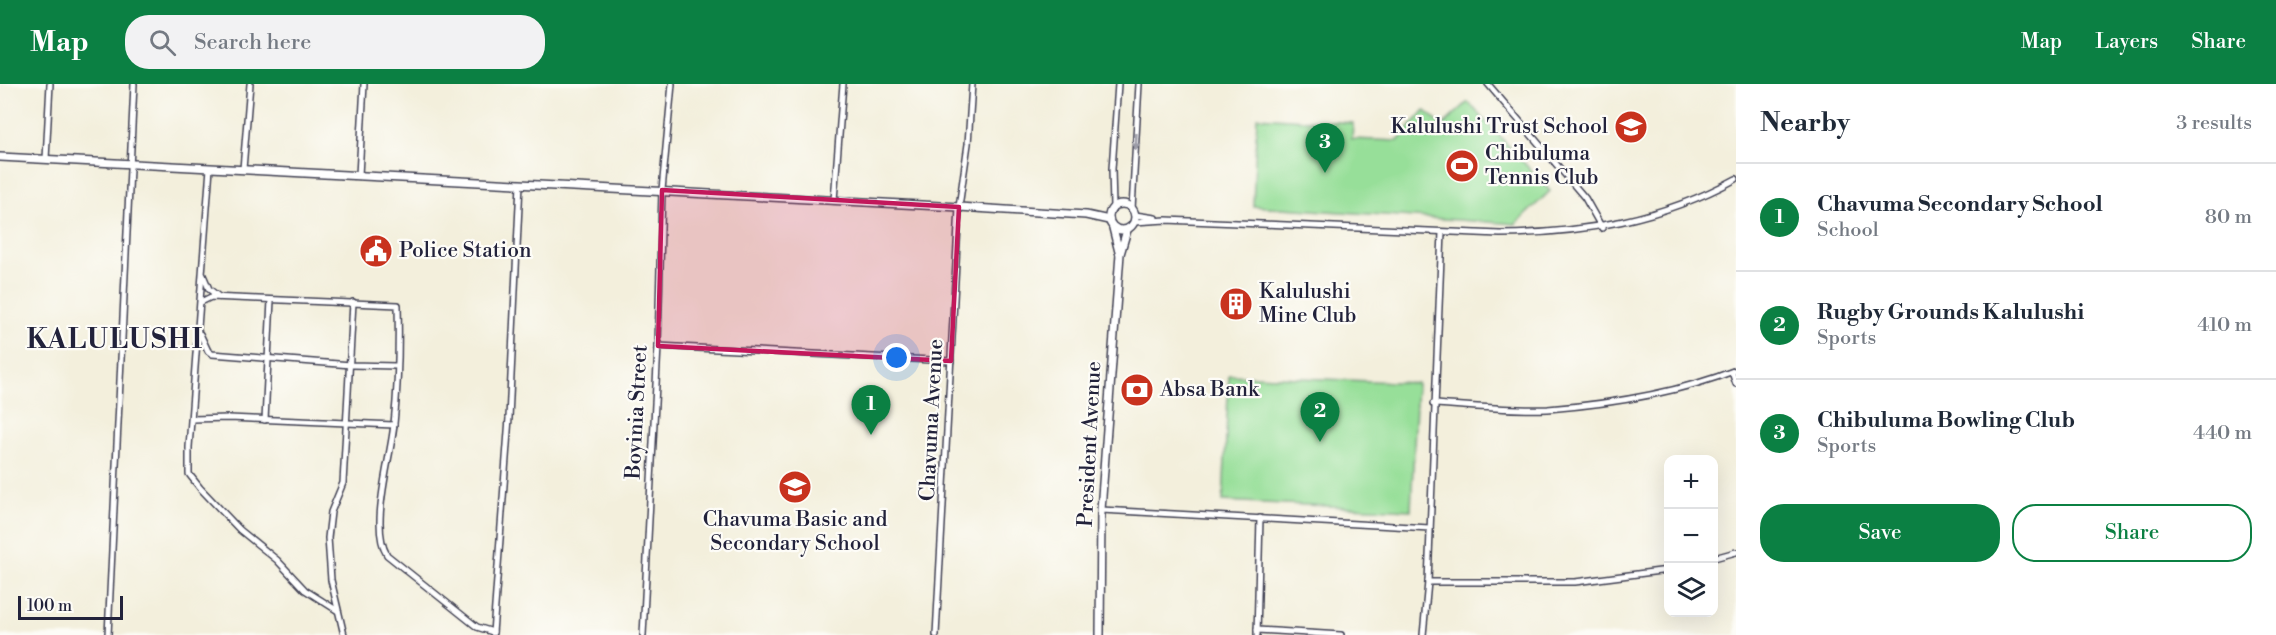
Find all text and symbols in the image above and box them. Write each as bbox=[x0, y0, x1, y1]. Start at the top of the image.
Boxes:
search box bbox=[125, 15, 545, 69]
text: Map bbox=[30, 25, 89, 60]
icon: search bbox=[146, 26, 179, 59]
text: Search here bbox=[194, 29, 311, 56]
text: Map bbox=[2021, 29, 2062, 55]
text: Layers bbox=[2095, 29, 2158, 55]
text: Share bbox=[2191, 29, 2246, 55]
text: Nearby bbox=[1760, 107, 1850, 139]
school or university icon: Kalulushi Trust School bbox=[1613, 109, 1649, 145]
text: 3 results bbox=[2176, 111, 2252, 136]
place label: Kalulushi Trust School bbox=[1390, 114, 1608, 140]
pin: 3 bbox=[1306, 124, 1344, 173]
one-way arrow bbox=[1131, 133, 1140, 152]
place label: Chibuluma Tennis Club bbox=[1485, 141, 1599, 191]
sports icon: Chibuluma Tennis Club bbox=[1444, 148, 1480, 184]
text: Chavuma Secondary School bbox=[1817, 191, 2103, 218]
text: 1 bbox=[1775, 205, 1784, 230]
text: 80 m bbox=[2205, 205, 2252, 230]
text: School bbox=[1817, 218, 1879, 243]
public building icon: Police Station bbox=[358, 233, 394, 269]
place label: Police Station bbox=[399, 238, 532, 264]
place label: Kalulushi Mine Club bbox=[1259, 279, 1357, 329]
building icon: Kalulushi Mine Club bbox=[1218, 286, 1254, 322]
text: Rugby Grounds Kalulushi bbox=[1817, 299, 2084, 326]
text: 2 bbox=[1773, 313, 1786, 338]
text: 410 m bbox=[2197, 313, 2252, 338]
district label: KALULUSHI bbox=[26, 323, 204, 357]
text: Sports bbox=[1817, 326, 1876, 351]
street label: Chavuma Avenue bbox=[915, 338, 949, 502]
street label: Boyinia Street bbox=[620, 343, 654, 481]
your location bbox=[882, 343, 911, 372]
street label: President Avenue bbox=[1073, 360, 1107, 528]
bank icon: Absa Bank bbox=[1119, 372, 1155, 408]
place label: Absa Bank bbox=[1159, 377, 1260, 403]
pin: 1 bbox=[852, 386, 890, 435]
pin: 2 bbox=[1300, 392, 1340, 442]
text: Chibuluma Bowling Club bbox=[1817, 407, 2075, 434]
text: 3 bbox=[1773, 421, 1786, 446]
text: 440 m bbox=[2193, 421, 2252, 446]
text: Sports bbox=[1817, 434, 1876, 459]
map controls bbox=[1664, 455, 1718, 617]
button: + bbox=[1664, 455, 1718, 509]
school or university icon: Chavuma Basic and Secondary School bbox=[777, 469, 813, 505]
button: Save bbox=[1760, 504, 2000, 562]
button: Share bbox=[2012, 504, 2252, 562]
place label: Chavuma Basic and Secondary School bbox=[703, 507, 887, 557]
button: − bbox=[1664, 509, 1718, 563]
button: layers bbox=[1664, 563, 1718, 617]
scale bar bbox=[18, 593, 123, 620]
text: 100 m bbox=[27, 596, 72, 616]

